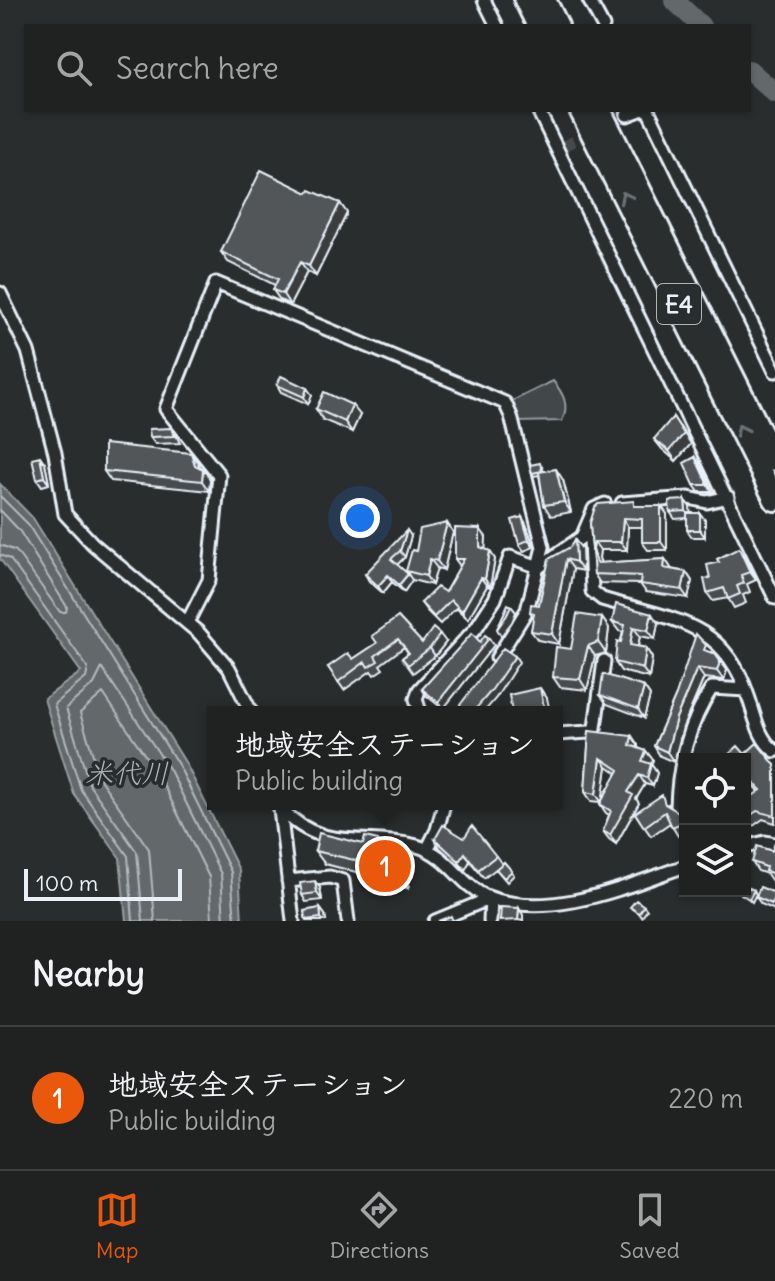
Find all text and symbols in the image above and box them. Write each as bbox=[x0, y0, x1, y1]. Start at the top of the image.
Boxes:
search box bbox=[24, 24, 751, 112]
icon: search bbox=[52, 46, 96, 90]
text: Search here bbox=[116, 49, 279, 87]
one-way arrow bbox=[619, 191, 634, 206]
road number: E4 bbox=[657, 284, 701, 324]
one-way arrow bbox=[735, 424, 751, 438]
your location bbox=[340, 498, 380, 538]
popup bbox=[207, 706, 563, 810]
text: 地域安全ステーション bbox=[235, 725, 535, 763]
map controls bbox=[679, 753, 751, 897]
button: locate bbox=[679, 753, 751, 825]
water label: 米代川 bbox=[85, 755, 169, 791]
text: Public building bbox=[235, 764, 403, 797]
button: layers bbox=[679, 825, 751, 897]
pin: 1 bbox=[359, 836, 411, 896]
scale bar bbox=[24, 865, 182, 901]
text: 100 m bbox=[36, 869, 98, 897]
text: Nearby bbox=[32, 952, 145, 995]
text: 地域安全ステーション bbox=[108, 1065, 408, 1103]
text: 1 bbox=[53, 1082, 63, 1115]
text: 220 m bbox=[668, 1082, 743, 1115]
text: Public building bbox=[108, 1104, 276, 1137]
tab: Map bbox=[95, 1188, 139, 1264]
tab: Directions bbox=[330, 1188, 429, 1264]
tab: Saved bbox=[619, 1188, 680, 1264]

